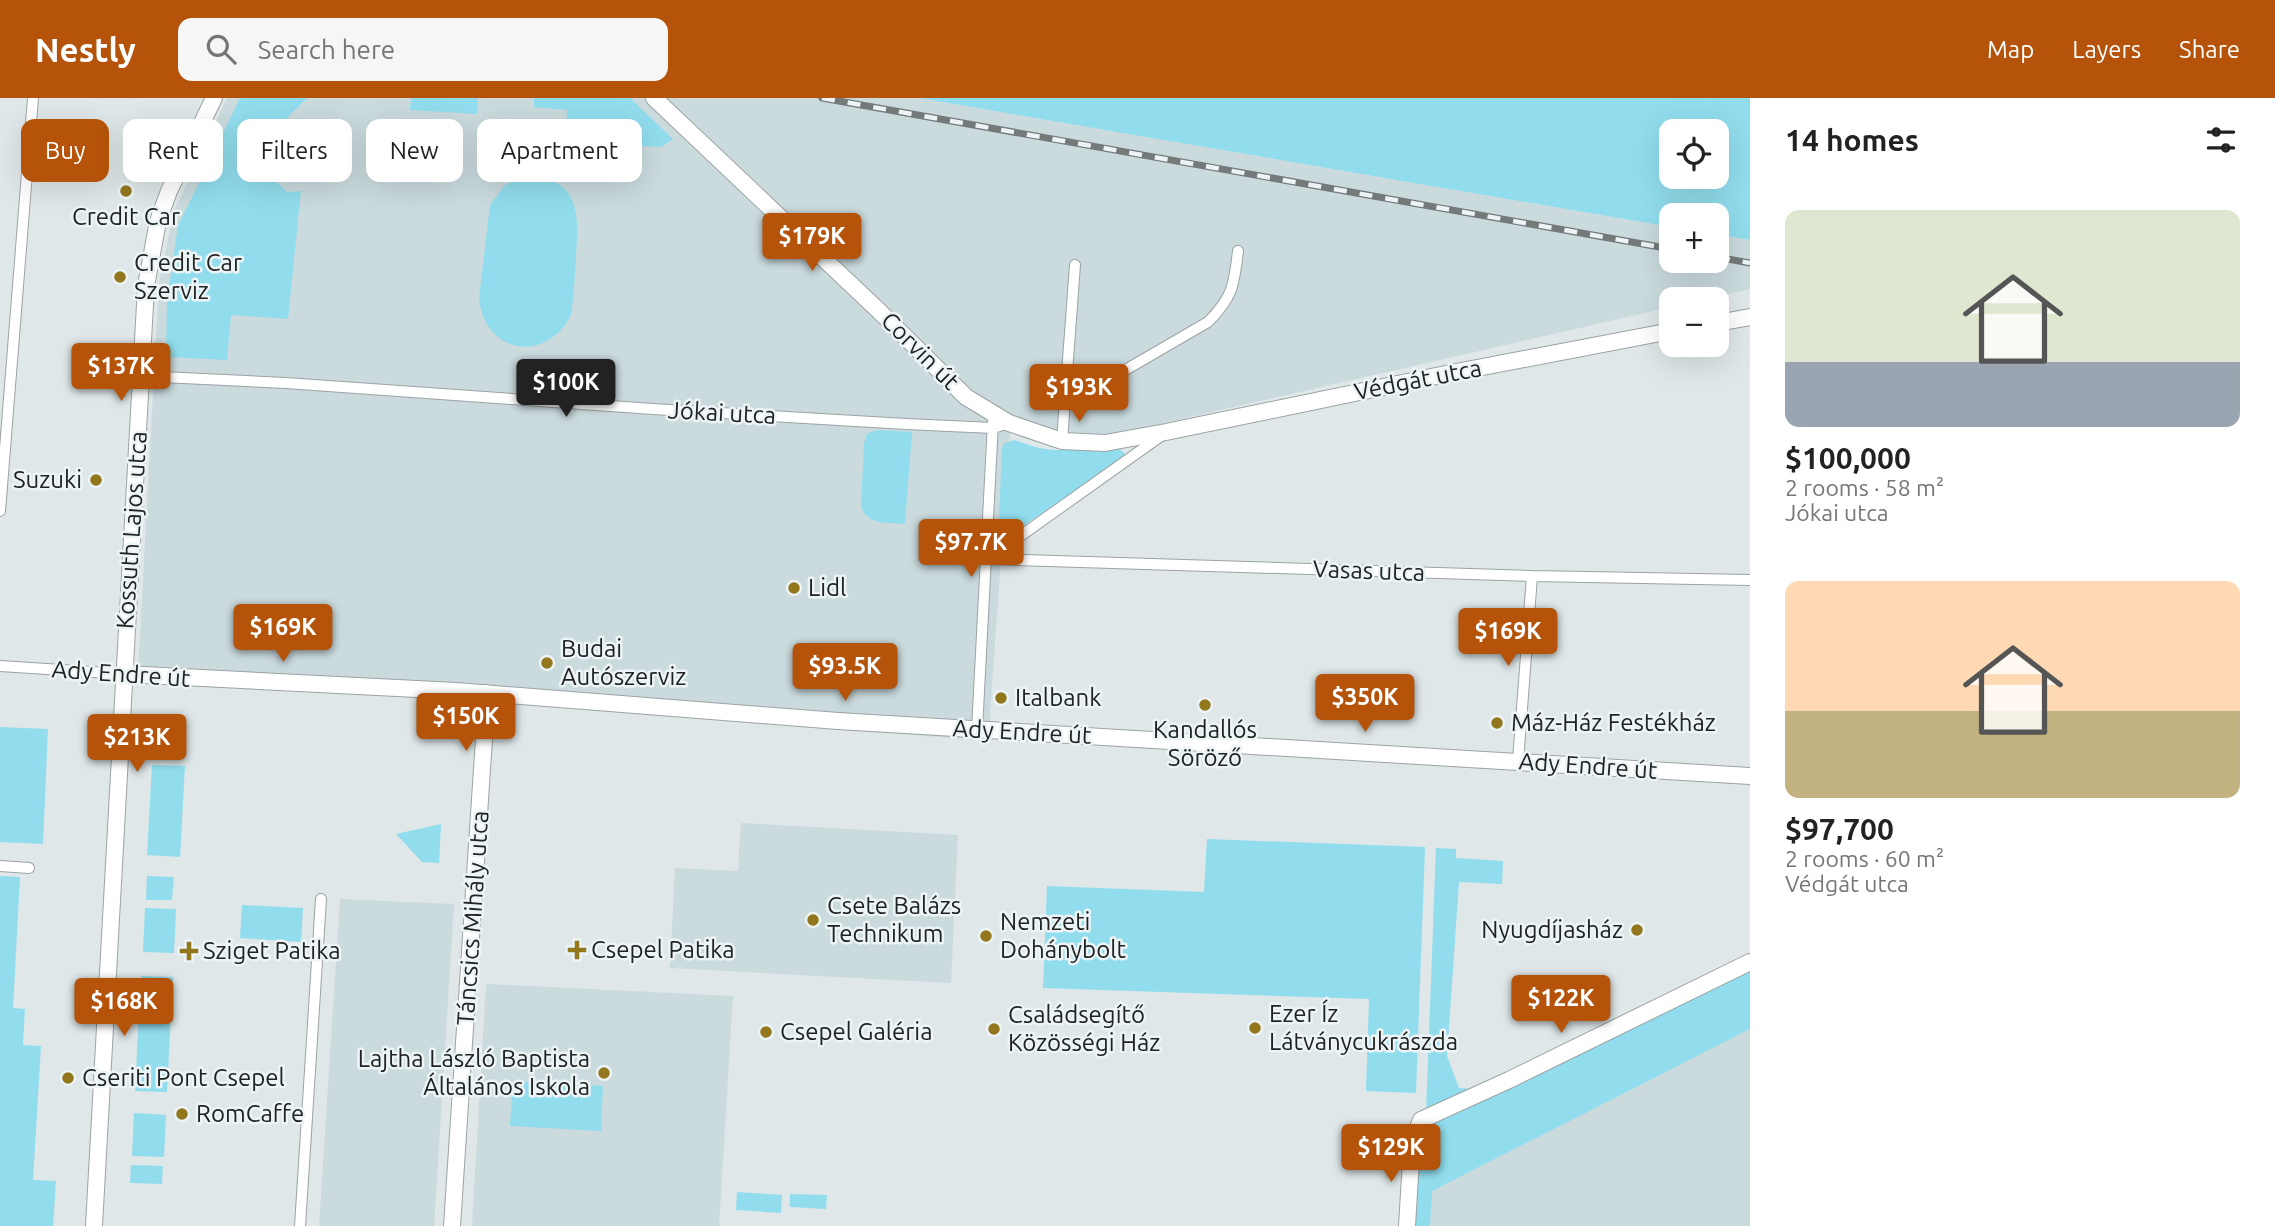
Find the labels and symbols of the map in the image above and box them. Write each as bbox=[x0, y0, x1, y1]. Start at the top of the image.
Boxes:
marker: Credit Car bbox=[118, 183, 134, 199]
place label: Credit Car bbox=[72, 203, 180, 230]
pin: $179K bbox=[763, 214, 861, 273]
place label: Credit Car Szerviz bbox=[134, 249, 242, 304]
marker: Credit Car Szerviz bbox=[112, 269, 128, 285]
street label: Corvin út bbox=[876, 306, 965, 395]
pin: $137K bbox=[72, 344, 170, 403]
street label: Védgát utca bbox=[1352, 354, 1484, 405]
pin: $100K bbox=[517, 360, 615, 419]
pin: $193K bbox=[1030, 364, 1128, 424]
street label: Jókai utca bbox=[667, 396, 777, 429]
street label: Kossuth Lajos utca bbox=[111, 430, 152, 630]
place label: Suzuki bbox=[13, 466, 82, 493]
marker: Suzuki bbox=[88, 472, 104, 488]
pin: $97.7K bbox=[914, 519, 1028, 579]
street label: Vasas utca bbox=[1312, 555, 1426, 586]
place label: Lidl bbox=[808, 574, 846, 601]
marker: Lidl bbox=[786, 580, 802, 596]
pin: $169K bbox=[234, 604, 332, 664]
pin: $169K bbox=[1459, 608, 1557, 668]
place label: Budai Autószerviz bbox=[561, 635, 686, 690]
pin: $93.5K bbox=[788, 644, 902, 703]
street label: Ady Endre út bbox=[51, 655, 192, 692]
marker: Budai Autószerviz bbox=[539, 655, 555, 671]
pin: $350K bbox=[1316, 674, 1414, 734]
place label: Italbank bbox=[1015, 684, 1101, 711]
marker: Italbank bbox=[993, 690, 1009, 706]
pin: $150K bbox=[417, 694, 515, 753]
marker: Kandallós Söröző bbox=[1197, 697, 1213, 713]
place label: Máz-Ház Festékház bbox=[1511, 709, 1716, 736]
pin: $213K bbox=[88, 714, 186, 774]
street label: Ady Endre út bbox=[952, 714, 1093, 749]
marker: Máz-Ház Festékház bbox=[1489, 715, 1505, 731]
place label: Kandallós Söröző bbox=[1153, 716, 1257, 771]
street label: Ady Endre út bbox=[1518, 747, 1659, 784]
street label: Táncsics Mihály utca bbox=[452, 810, 493, 1026]
place label: Csete Balázs Technikum bbox=[827, 892, 961, 947]
place label: Nemzeti Dohánybolt bbox=[1000, 908, 1126, 963]
marker: Csete Balázs Technikum bbox=[805, 912, 821, 928]
place label: Nyugdíjasház bbox=[1481, 916, 1623, 943]
marker: Nyugdíjasház bbox=[1629, 922, 1645, 938]
marker: Nemzeti Dohánybolt bbox=[978, 928, 994, 944]
place label: Csepel Patika bbox=[591, 936, 735, 963]
place label: Sziget Patika bbox=[203, 937, 341, 964]
marker: Csepel Patika bbox=[569, 942, 585, 958]
marker: Sziget Patika bbox=[181, 943, 197, 959]
pin: $122K bbox=[1512, 976, 1610, 1035]
pin: $168K bbox=[75, 978, 173, 1038]
place label: Ezer Íz Látványcukrászda bbox=[1269, 999, 1458, 1055]
place label: Családsegítő Közösségi Ház bbox=[1008, 1001, 1160, 1056]
place label: Csepel Galéria bbox=[780, 1018, 933, 1045]
marker: Ezer Íz Látványcukrászda bbox=[1247, 1020, 1263, 1036]
marker: Családsegítő Közösségi Ház bbox=[986, 1021, 1002, 1037]
marker: Csepel Galéria bbox=[758, 1024, 774, 1040]
place label: Lajtha László Baptista Általános Iskola bbox=[358, 1045, 590, 1100]
place label: Cseriti Pont Csepel bbox=[82, 1064, 285, 1091]
marker: Lajtha László Baptista Általános Iskola bbox=[596, 1065, 612, 1081]
marker: Cseriti Pont Csepel bbox=[60, 1070, 76, 1086]
place label: RomCaffe bbox=[196, 1100, 304, 1127]
marker: RomCaffe bbox=[174, 1106, 190, 1122]
pin: $129K bbox=[1342, 1124, 1440, 1184]

